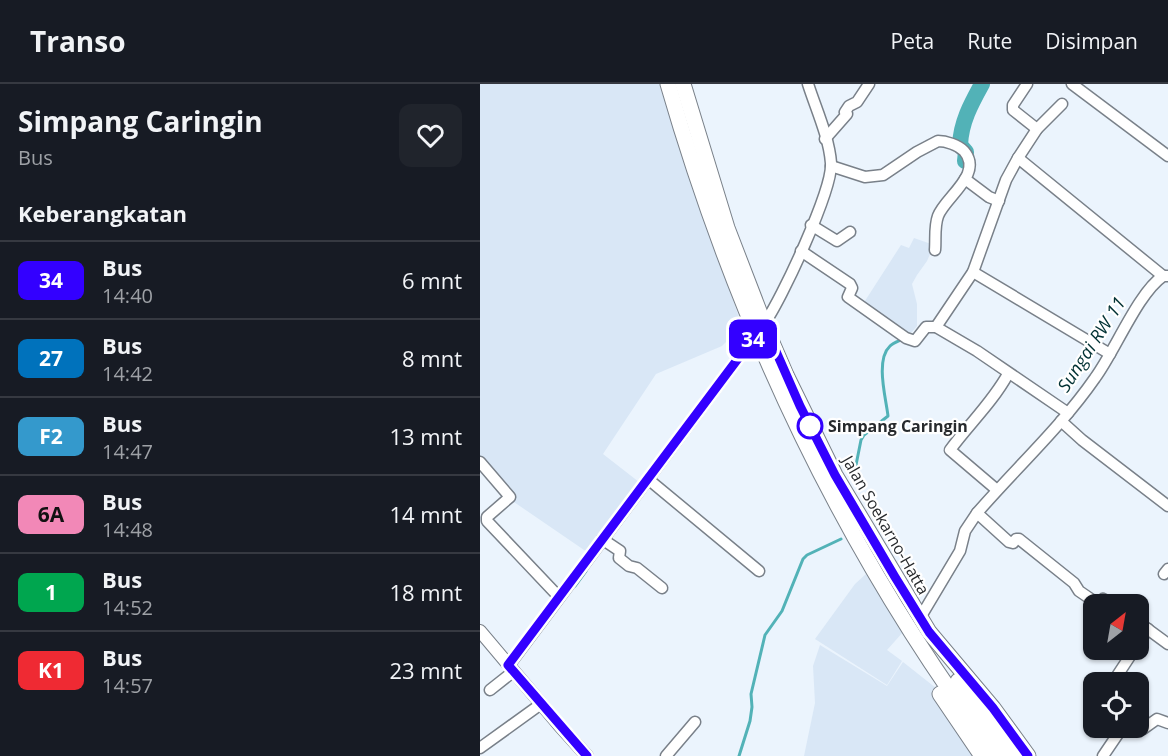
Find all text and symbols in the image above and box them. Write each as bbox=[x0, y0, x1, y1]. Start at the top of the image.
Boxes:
text: Transo bbox=[30, 22, 126, 60]
text: Peta bbox=[891, 27, 934, 55]
text: Rute bbox=[967, 27, 1012, 55]
text: Disimpan bbox=[1045, 27, 1138, 55]
text: Simpang Caringin bbox=[18, 102, 263, 140]
button: heart bbox=[399, 104, 462, 167]
text: Bus bbox=[18, 144, 53, 171]
text: Keberangkatan bbox=[18, 198, 187, 228]
text: Bus bbox=[102, 252, 142, 282]
text: 6 mnt bbox=[402, 265, 462, 295]
text: 34 bbox=[39, 266, 63, 294]
text: 14:40 bbox=[102, 282, 153, 309]
water label: Sungai RW 11 bbox=[1051, 292, 1131, 396]
line badge: 34 bbox=[726, 320, 780, 358]
text: 34 bbox=[741, 325, 765, 353]
text: Bus bbox=[102, 330, 142, 360]
text: 8 mnt bbox=[402, 343, 462, 373]
text: 27 bbox=[39, 344, 63, 372]
text: 14:42 bbox=[102, 360, 153, 387]
text: Bus bbox=[102, 408, 142, 438]
marker: Simpang Caringin bbox=[797, 413, 823, 439]
place label: Simpang Caringin bbox=[828, 415, 968, 437]
text: 13 mnt bbox=[389, 421, 462, 451]
text: F2 bbox=[39, 422, 63, 450]
text: 14:47 bbox=[102, 438, 153, 465]
street label: Jalan Soekarno-Hatta bbox=[836, 450, 935, 598]
text: Bus bbox=[102, 486, 142, 516]
text: 14 mnt bbox=[389, 499, 462, 529]
text: 6A bbox=[38, 500, 64, 528]
text: 14:48 bbox=[102, 516, 153, 543]
text: Bus bbox=[102, 564, 142, 594]
text: 18 mnt bbox=[389, 577, 462, 607]
text: 1 bbox=[45, 578, 57, 606]
text: 14:52 bbox=[102, 594, 153, 621]
north arrow bbox=[1083, 594, 1149, 660]
map controls bbox=[1083, 594, 1149, 738]
text: Bus bbox=[102, 642, 142, 672]
text: 23 mnt bbox=[389, 655, 462, 685]
text: K1 bbox=[38, 656, 64, 684]
text: 14:57 bbox=[102, 672, 153, 699]
button: locate bbox=[1083, 672, 1149, 738]

